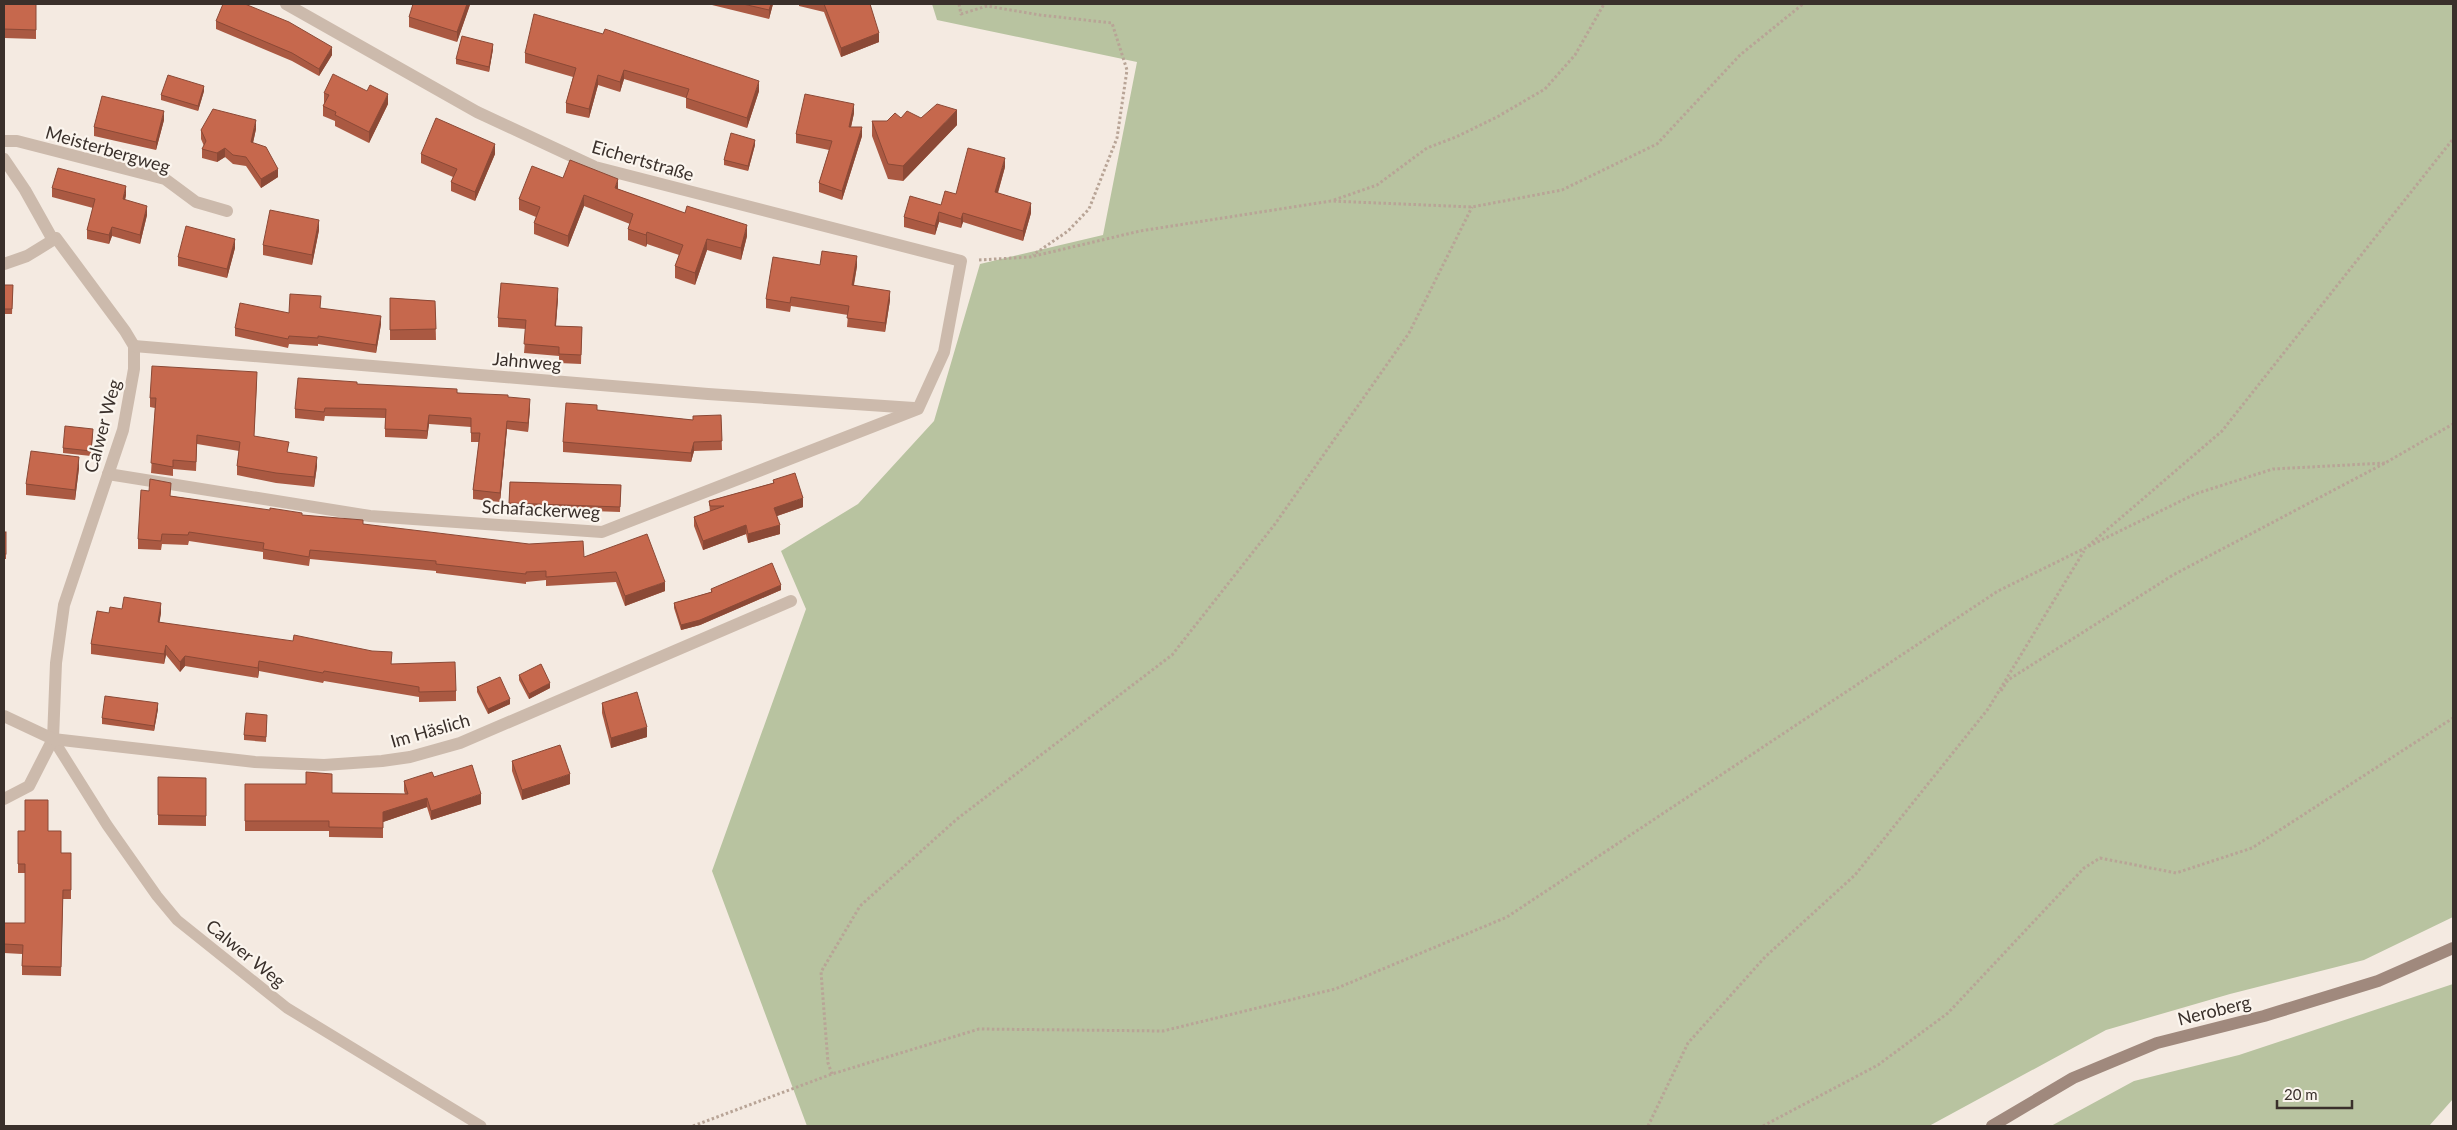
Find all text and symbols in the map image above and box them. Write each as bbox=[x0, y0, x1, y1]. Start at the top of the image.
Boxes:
street label: Meisterbergweg bbox=[43, 121, 173, 177]
street label: Eichertstraße bbox=[589, 135, 697, 185]
street label: Jahnweg bbox=[492, 347, 562, 375]
street label: Calwer Weg bbox=[79, 377, 125, 475]
street label: Schafackerweg bbox=[481, 495, 601, 523]
street label: Im Häslich bbox=[388, 708, 472, 752]
street label: Calwer Weg bbox=[202, 914, 290, 992]
street label: Neroberg bbox=[2175, 990, 2253, 1030]
scale bar bbox=[2277, 1078, 2352, 1110]
text: 20 m bbox=[2284, 1085, 2318, 1103]

